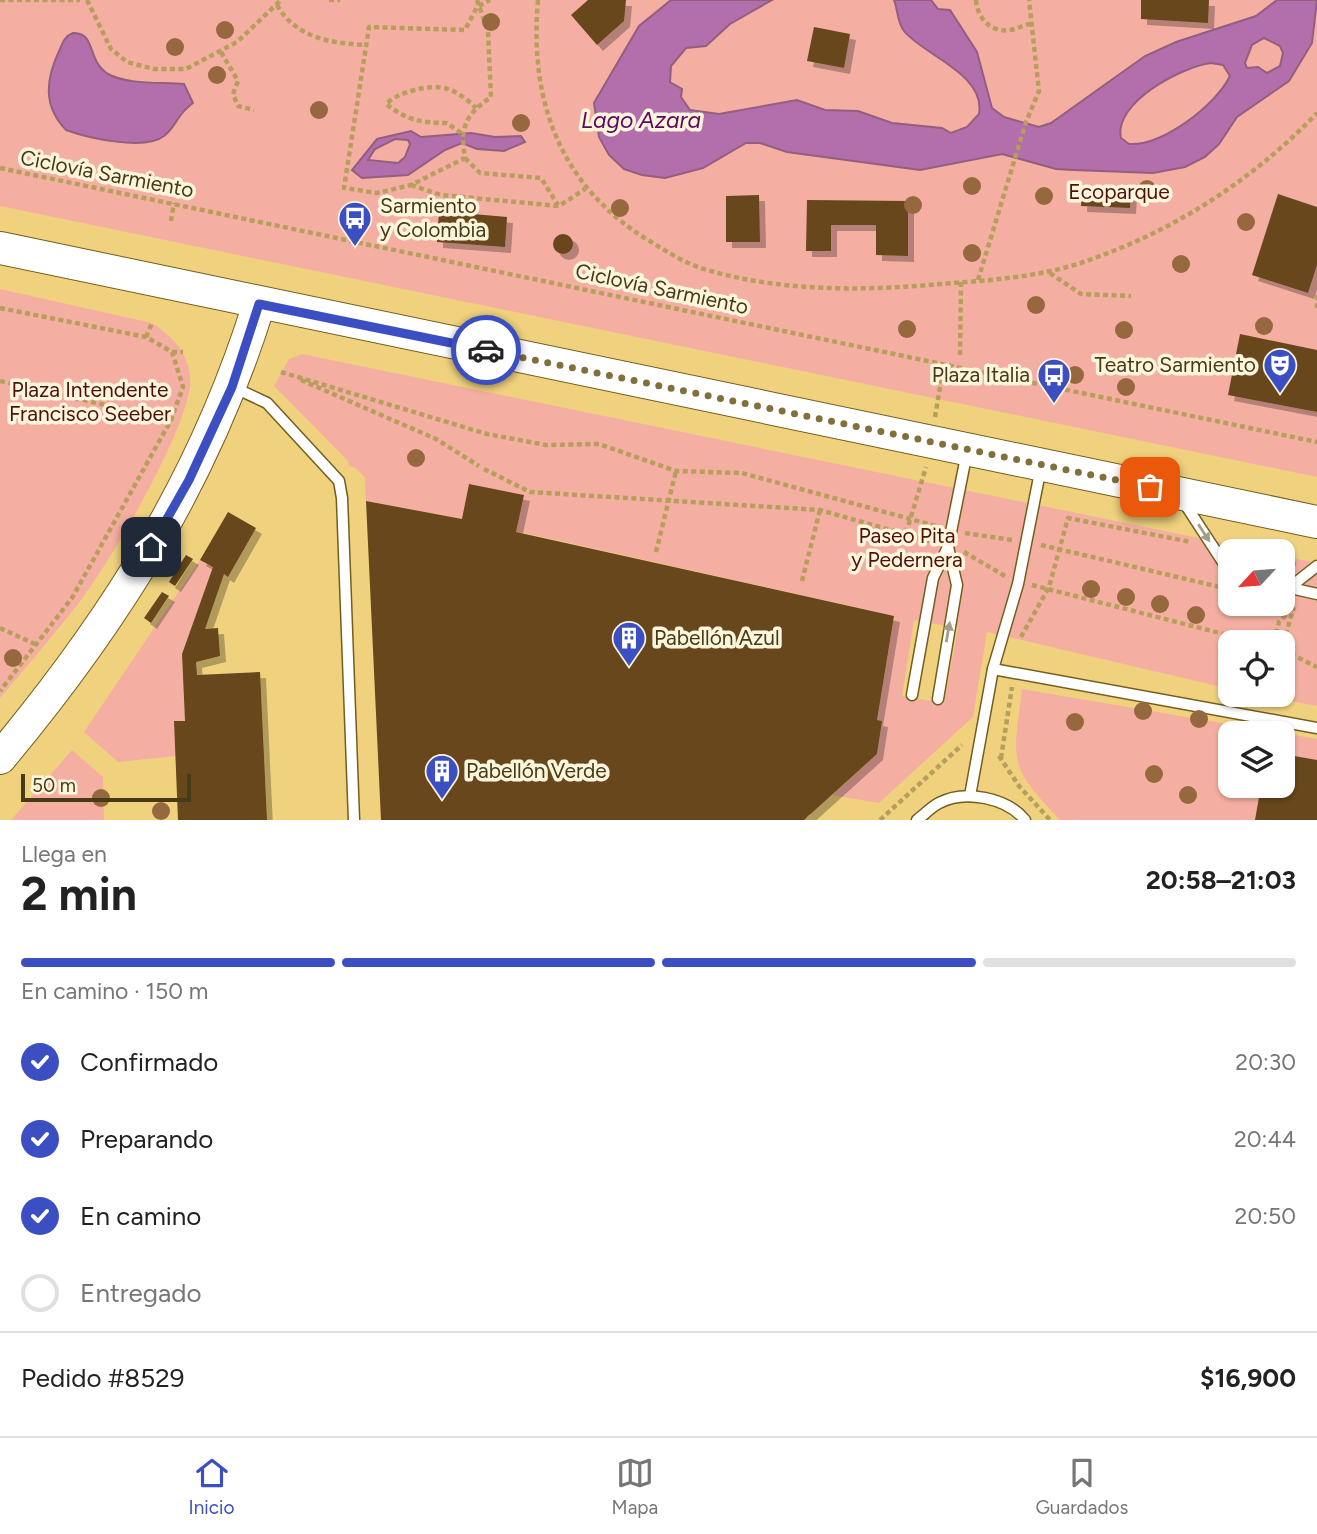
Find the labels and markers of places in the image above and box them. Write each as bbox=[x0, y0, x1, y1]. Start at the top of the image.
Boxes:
place label: Sarmiento y Colombia bbox=[380, 193, 486, 242]
bus stop icon: Sarmiento y Colombia bbox=[336, 199, 374, 248]
theatre icon: Teatro Sarmiento bbox=[1261, 346, 1299, 395]
place label: Teatro Sarmiento bbox=[1094, 352, 1256, 377]
bus stop icon: Plaza Italia bbox=[1035, 356, 1073, 405]
place label: Plaza Italia bbox=[932, 362, 1030, 387]
pin bbox=[1120, 457, 1180, 517]
pin bbox=[121, 517, 181, 577]
building icon: Pabellón Azul bbox=[610, 619, 648, 668]
place label: Pabellón Azul bbox=[654, 625, 780, 650]
building icon: Pabellón Verde bbox=[423, 752, 461, 801]
place label: Pabellón Verde bbox=[466, 758, 607, 783]

